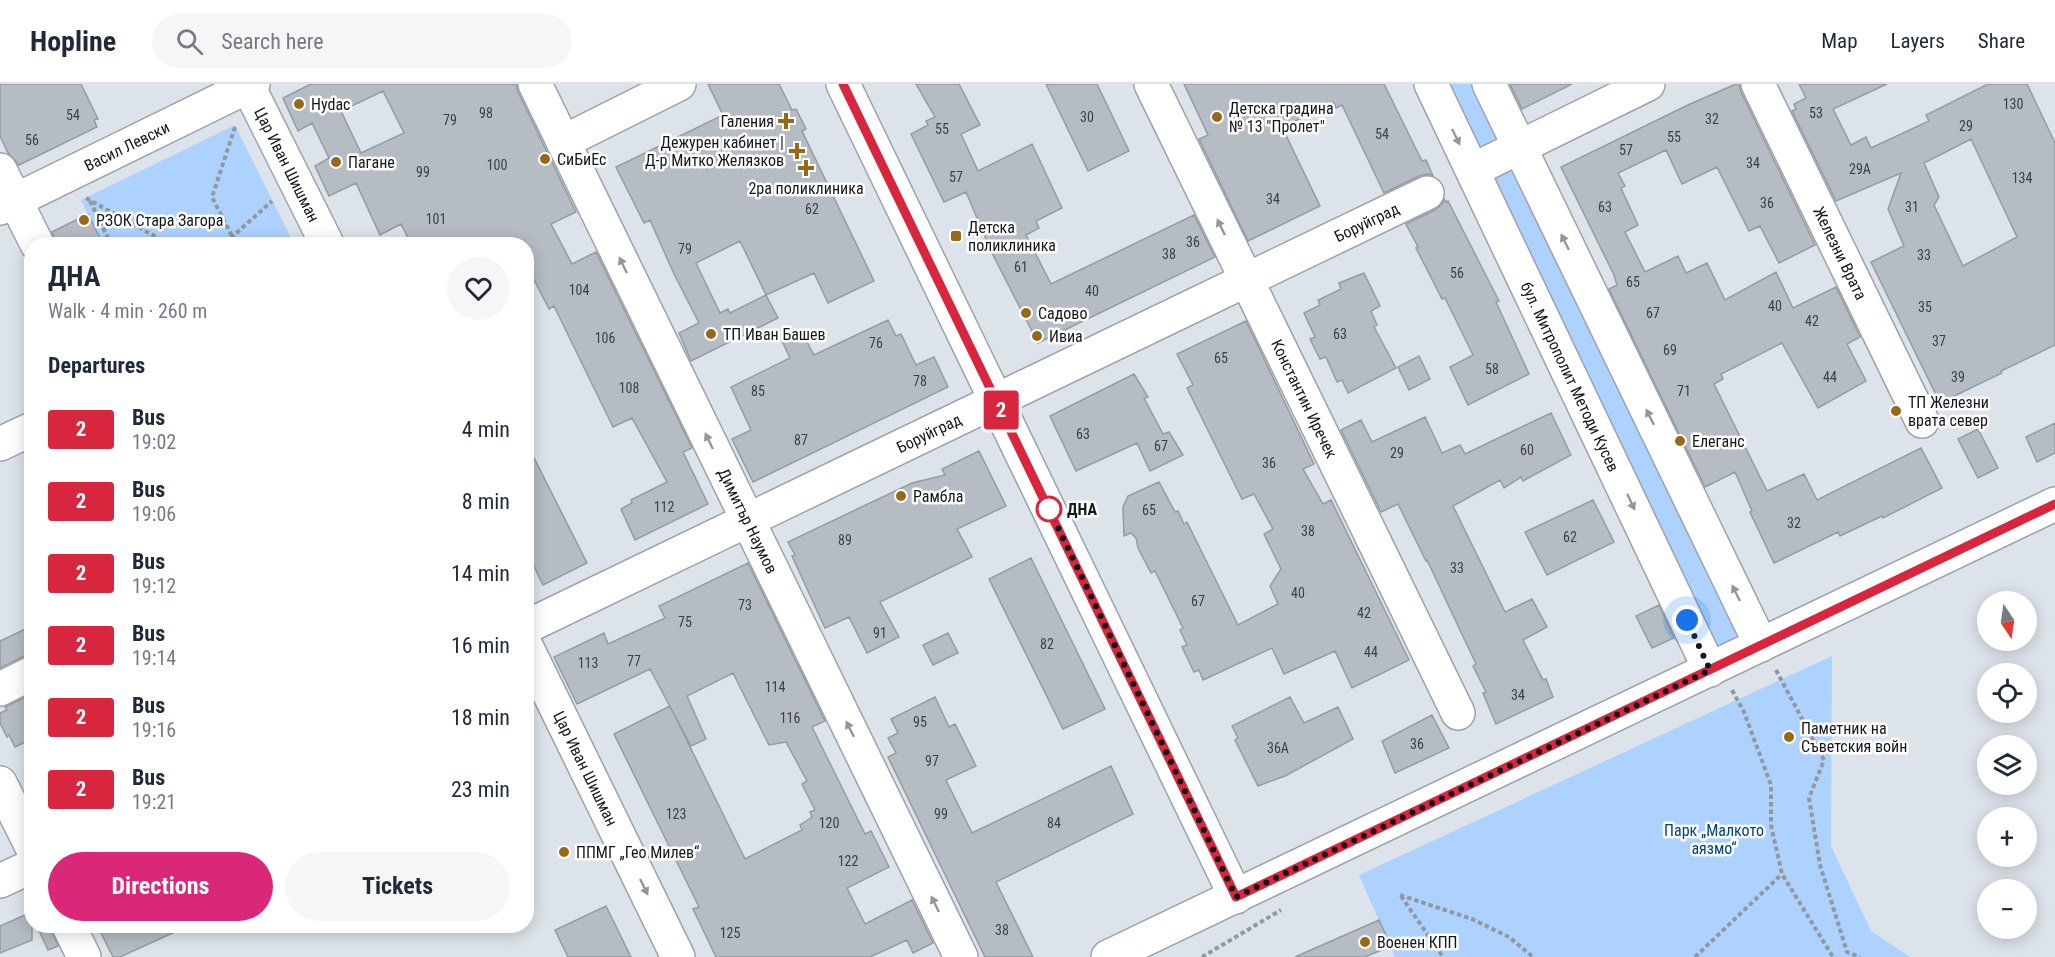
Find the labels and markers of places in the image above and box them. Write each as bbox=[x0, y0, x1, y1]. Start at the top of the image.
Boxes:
place label: Hydac bbox=[311, 95, 350, 114]
marker: Hydac bbox=[292, 97, 306, 111]
place label: Детска градина № 13 "Пролет" bbox=[1229, 99, 1334, 136]
marker: Детска градина № 13 "Пролет" bbox=[1210, 110, 1224, 124]
place label: Галения bbox=[721, 112, 774, 131]
marker: Галения bbox=[779, 114, 793, 128]
place label: Дежурен кабинет | Д-р Митко Желязков bbox=[645, 133, 784, 170]
marker: Дежурен кабинет | Д-р Митко Желязков bbox=[788, 142, 806, 160]
place label: СиБиЕс bbox=[557, 150, 606, 169]
marker: СиБиЕс bbox=[538, 152, 552, 166]
place label: Пагане bbox=[348, 153, 395, 172]
marker: Пагане bbox=[329, 155, 343, 169]
marker: 2ра поликлиника bbox=[797, 159, 815, 177]
place label: 2ра поликлиника bbox=[748, 179, 864, 198]
place label: РЗОК Стара Загора bbox=[96, 211, 223, 230]
marker: РЗОК Стара Загора bbox=[77, 213, 91, 227]
place label: Детска поликлиника bbox=[968, 218, 1056, 255]
marker: Детска поликлиника bbox=[949, 229, 963, 243]
place label: Садово bbox=[1038, 304, 1087, 323]
marker: Садово bbox=[1019, 306, 1033, 320]
place label: ТП Иван Башев bbox=[723, 325, 826, 344]
marker: ТП Иван Башев bbox=[704, 327, 718, 341]
place label: Ивиа bbox=[1049, 327, 1083, 346]
marker: Ивиа bbox=[1030, 329, 1044, 343]
place label: ТП Железни врата север bbox=[1908, 393, 1989, 430]
marker: ТП Железни врата север bbox=[1889, 404, 1903, 418]
place label: Елеганс bbox=[1692, 432, 1745, 451]
marker: Елеганс bbox=[1673, 434, 1687, 448]
place label: Рамбла bbox=[913, 487, 963, 506]
marker: Рамбла bbox=[894, 489, 908, 503]
marker: ДНА bbox=[1036, 496, 1062, 522]
place label: ДНА bbox=[1067, 500, 1097, 519]
place label: Паметник на Съветския войн bbox=[1801, 719, 1907, 756]
marker: Паметник на Съветския войн bbox=[1782, 730, 1796, 744]
place label: ППМГ „Гео Милев“ bbox=[576, 843, 700, 862]
marker: ППМГ „Гео Милев“ bbox=[557, 845, 571, 859]
place label: Военен КПП bbox=[1377, 933, 1458, 952]
marker: Военен КПП bbox=[1358, 935, 1372, 949]

